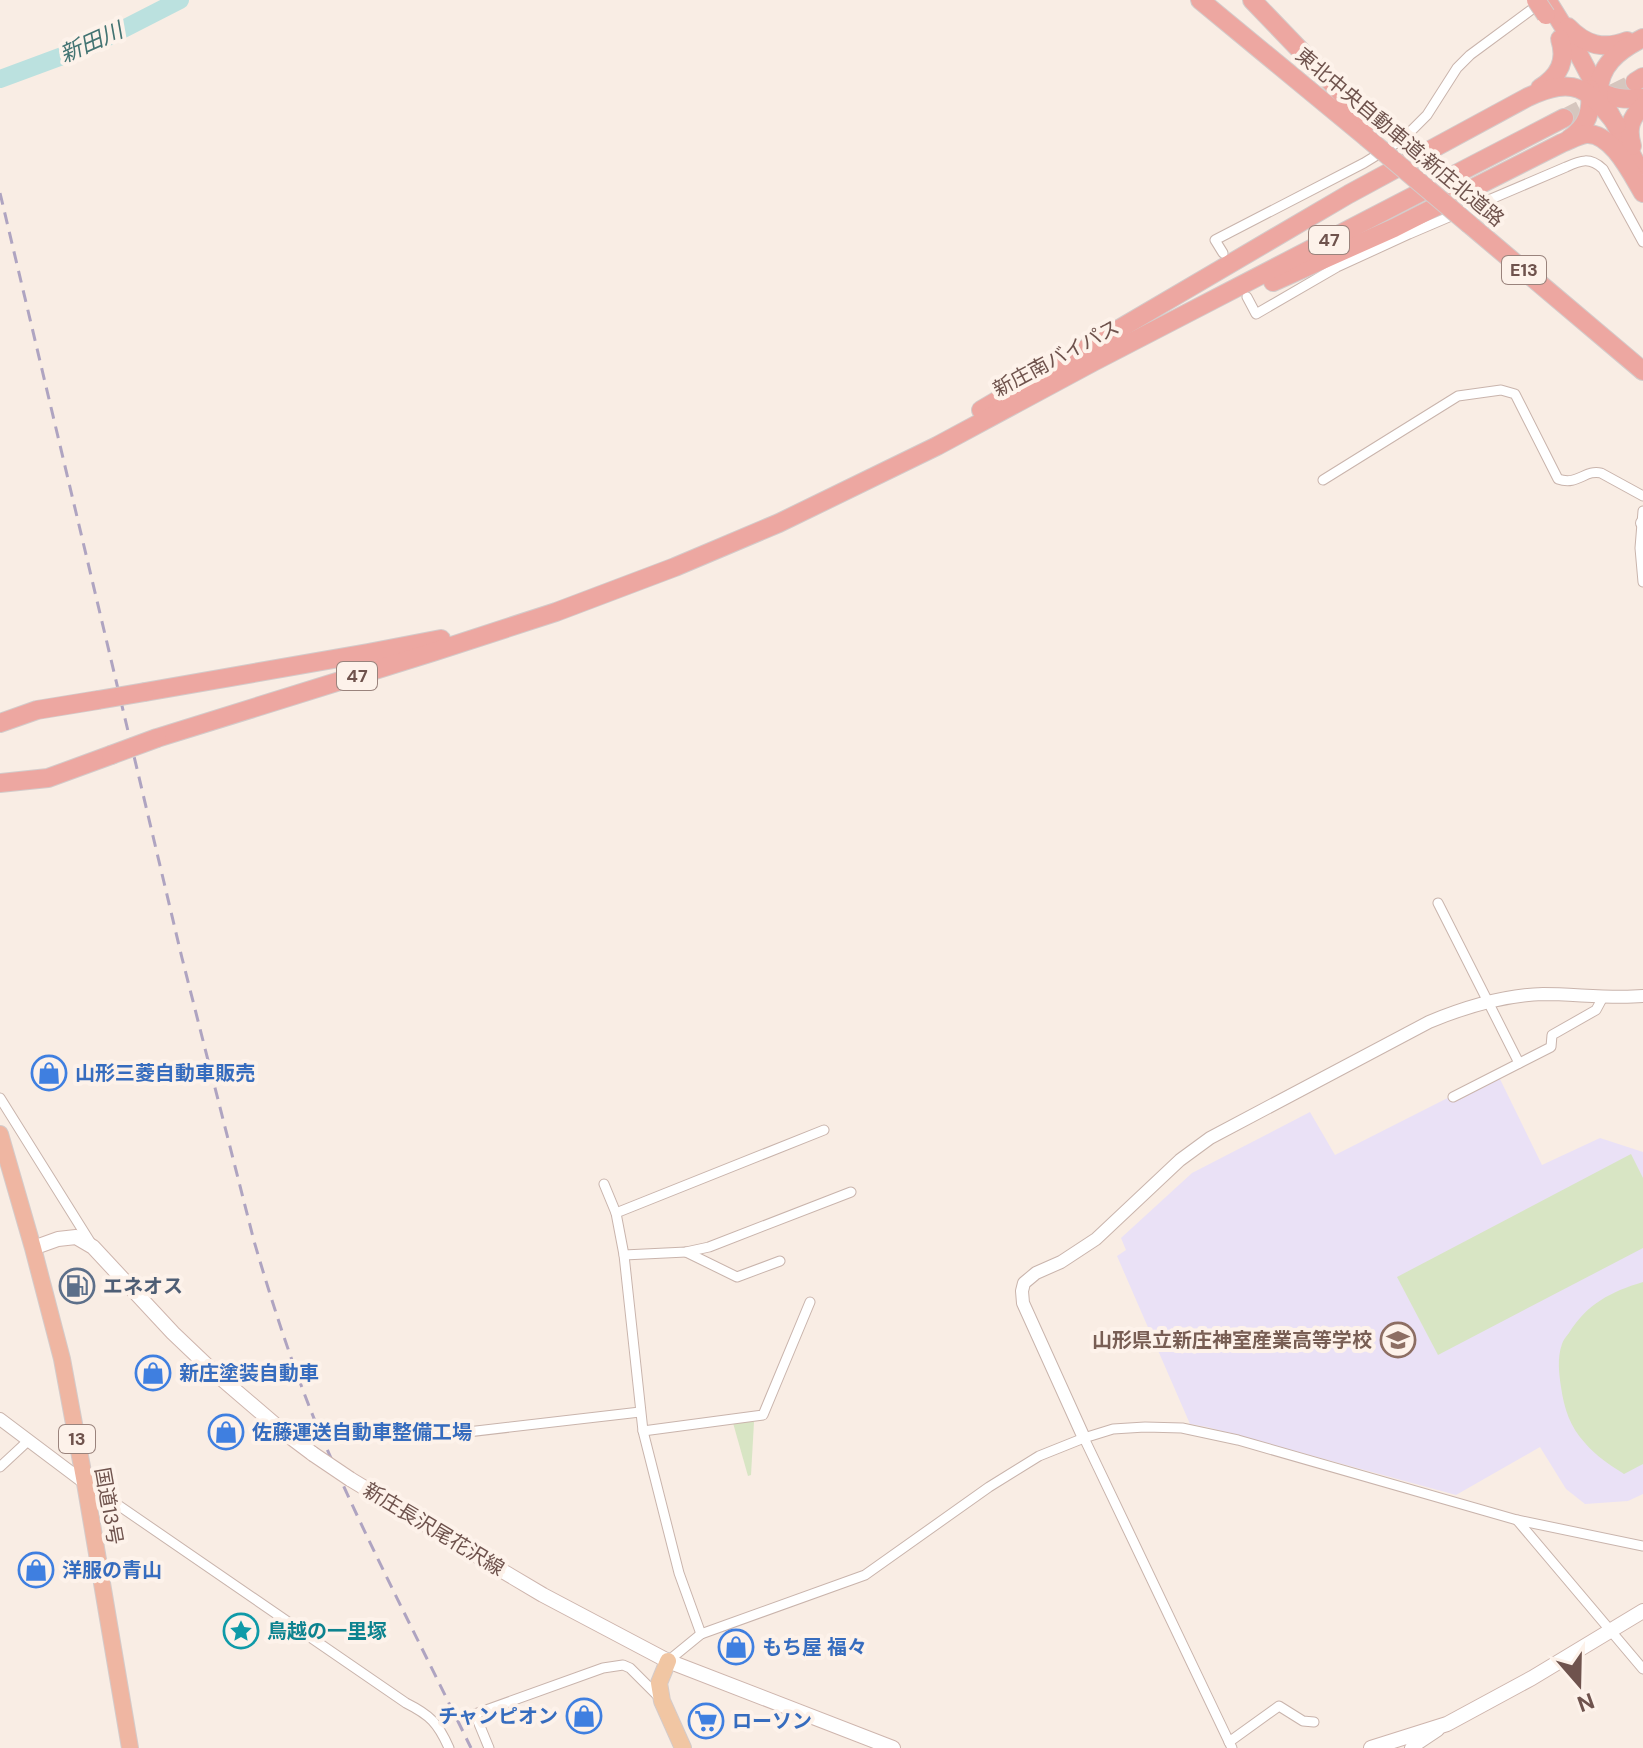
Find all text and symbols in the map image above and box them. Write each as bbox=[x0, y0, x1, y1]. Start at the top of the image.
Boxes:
water label: 新田川 bbox=[55, 15, 129, 69]
street label: 東北中央自動車道;新庄北道路 bbox=[1290, 42, 1510, 232]
road number: 47 bbox=[1309, 226, 1349, 254]
road number: E13 bbox=[1502, 256, 1546, 284]
street label: 新庄南バイパス bbox=[988, 314, 1124, 402]
road number: 47 bbox=[337, 662, 377, 690]
shop icon: 山形三菱自動車販売 bbox=[30, 1054, 68, 1092]
place label: 山形三菱自動車販売 bbox=[75, 1060, 255, 1086]
fuel station icon: エネオス bbox=[58, 1267, 96, 1305]
place label: エネオス bbox=[103, 1273, 183, 1299]
school or university icon: 山形県立新庄神室産業高等学校 bbox=[1379, 1321, 1417, 1359]
place label: 山形県立新庄神室産業高等学校 bbox=[1092, 1327, 1372, 1353]
shop icon: 新庄塗装自動車 bbox=[134, 1354, 172, 1392]
place label: 新庄塗装自動車 bbox=[179, 1360, 319, 1386]
shop icon: 佐藤運送自動車整備工場 bbox=[207, 1413, 245, 1451]
place label: 佐藤運送自動車整備工場 bbox=[252, 1419, 472, 1445]
road number: 13 bbox=[59, 1425, 95, 1453]
street label: 国道13号 bbox=[89, 1465, 129, 1547]
street label: 新庄長沢尾花沢線 bbox=[359, 1477, 509, 1581]
shop icon: 洋服の青山 bbox=[17, 1551, 55, 1589]
place label: 洋服の青山 bbox=[62, 1557, 162, 1583]
place icon: 鳥越の一里塚 bbox=[222, 1612, 260, 1650]
place label: 鳥越の一里塚 bbox=[267, 1618, 387, 1644]
shop icon: もち屋 福々 bbox=[717, 1628, 755, 1666]
place label: もち屋 福々 bbox=[762, 1634, 867, 1660]
north arrow bbox=[1539, 1644, 1619, 1724]
text: N bbox=[1573, 1686, 1598, 1719]
shop icon: チャンピオン bbox=[565, 1697, 603, 1735]
supermarket icon: ローソン bbox=[687, 1702, 725, 1740]
place label: チャンピオン bbox=[438, 1703, 558, 1729]
place label: ローソン bbox=[732, 1708, 812, 1734]

